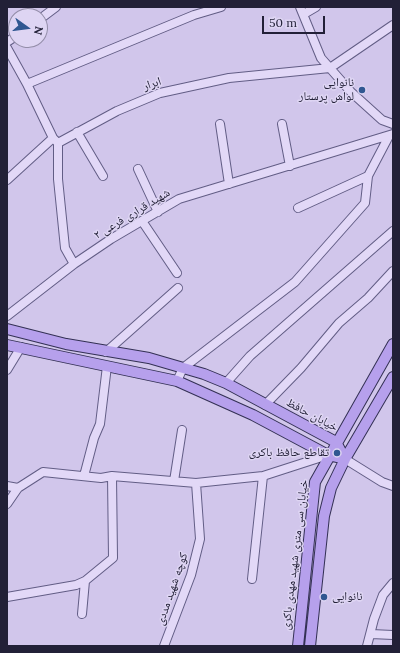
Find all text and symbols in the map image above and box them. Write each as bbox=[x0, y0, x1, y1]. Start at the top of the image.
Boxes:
north arrow bbox=[8, 8, 48, 48]
scale bar bbox=[264, 8, 327, 34]
text: 50 m bbox=[269, 15, 297, 30]
text: N bbox=[31, 25, 46, 36]
street label: ابرار bbox=[141, 74, 163, 94]
place label: نانوایی لواش پرستار bbox=[299, 76, 354, 104]
marker: نانوایی لواش پرستار bbox=[357, 85, 367, 95]
street label: شهید قراری فرعی ۲ bbox=[91, 186, 173, 242]
street label: خیابان حافظ bbox=[284, 395, 340, 435]
place label: تقاطع حافظ باکری bbox=[249, 446, 329, 460]
marker: تقاطع حافظ باکری bbox=[332, 448, 342, 458]
street label: خیابان سی متری شهید مهدی باکری bbox=[279, 479, 311, 631]
street label: کوچه شهید مددی bbox=[153, 551, 191, 627]
place label: نانوایی bbox=[332, 590, 362, 604]
marker: نانوایی bbox=[319, 592, 329, 602]

